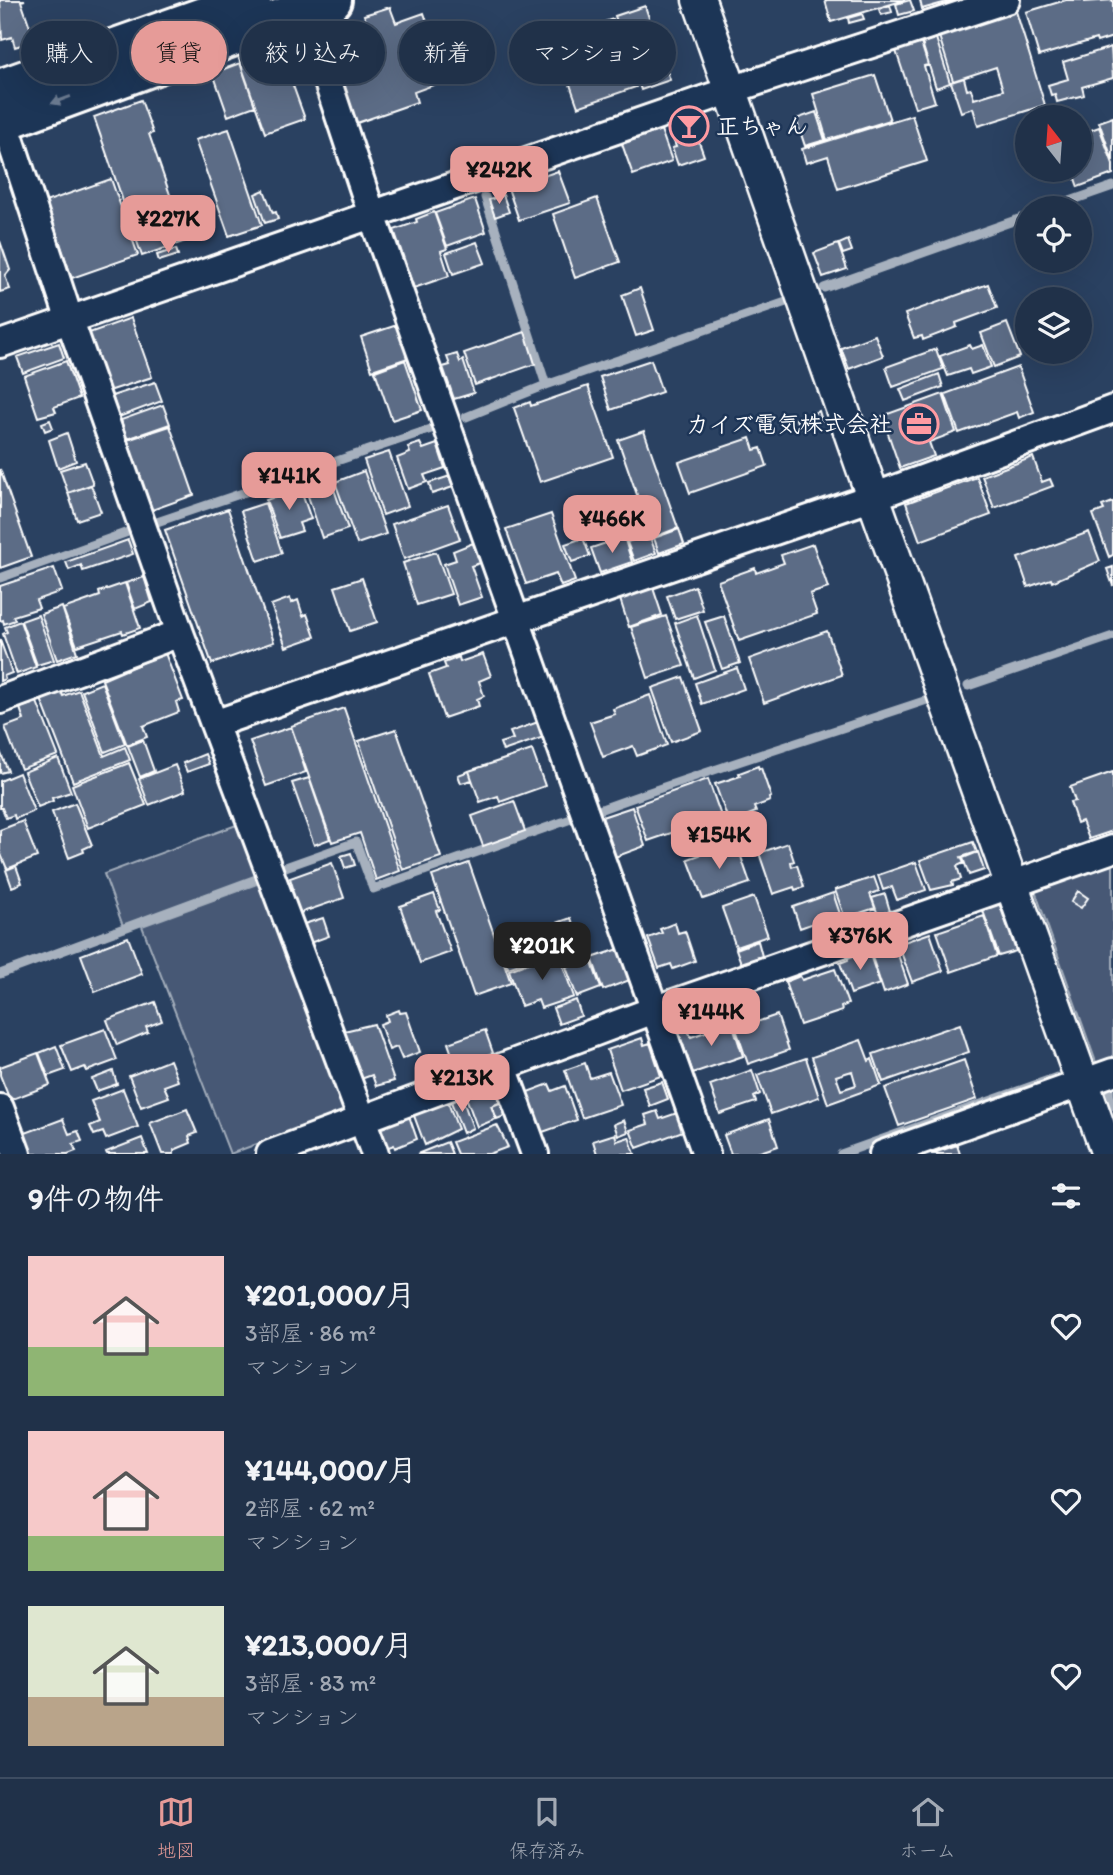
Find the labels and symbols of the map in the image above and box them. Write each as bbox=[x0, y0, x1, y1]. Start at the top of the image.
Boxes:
one-way arrow bbox=[50, 94, 71, 105]
bar icon: 正ちゃん bbox=[668, 105, 710, 147]
north arrow bbox=[1015, 105, 1092, 182]
place label: 正ちゃん bbox=[716, 112, 808, 140]
pin: ¥242K bbox=[450, 146, 548, 206]
pin: ¥227K bbox=[119, 196, 217, 255]
office icon: カイズ電気株式会社 bbox=[898, 403, 940, 445]
place label: カイズ電気株式会社 bbox=[686, 410, 892, 438]
pin: ¥141K bbox=[240, 452, 338, 512]
pin: ¥466K bbox=[563, 496, 661, 555]
pin: ¥154K bbox=[670, 812, 768, 871]
pin: ¥376K bbox=[811, 912, 909, 972]
pin: ¥201K bbox=[493, 922, 591, 982]
pin: ¥144K bbox=[662, 988, 760, 1048]
pin: ¥213K bbox=[413, 1054, 511, 1114]

